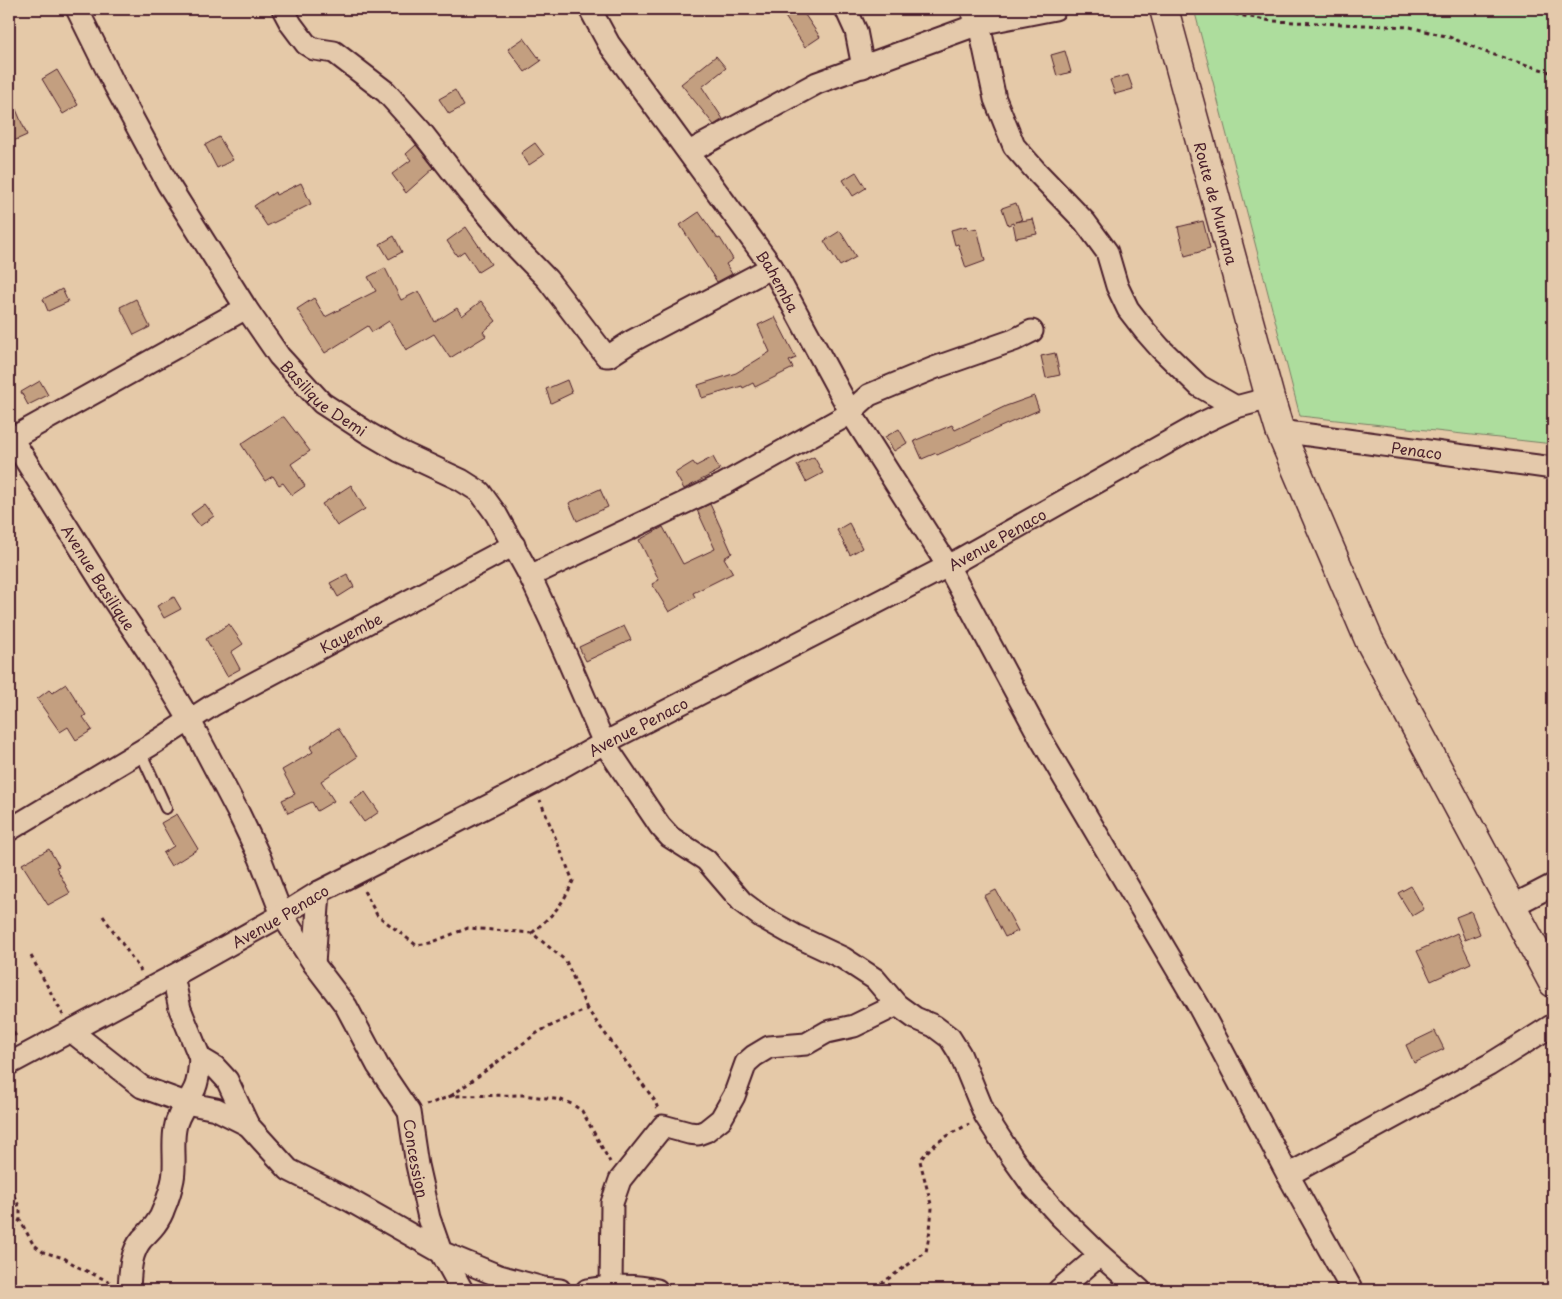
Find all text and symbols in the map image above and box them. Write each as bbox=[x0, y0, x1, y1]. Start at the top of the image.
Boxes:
street label: Route de Munana bbox=[1189, 139, 1245, 267]
street label: Bahemba bbox=[751, 245, 806, 316]
street label: Basilique Demi bbox=[276, 354, 372, 441]
street label: Penaco bbox=[1390, 435, 1444, 464]
street label: Avenue Penaco bbox=[944, 502, 1050, 575]
street label: Avenue Basilique bbox=[57, 520, 142, 635]
street label: Kayembe bbox=[315, 606, 386, 658]
street label: Avenue Penaco bbox=[584, 691, 691, 761]
street label: Avenue Penaco bbox=[227, 878, 332, 953]
street label: Concession bbox=[399, 1117, 436, 1200]

